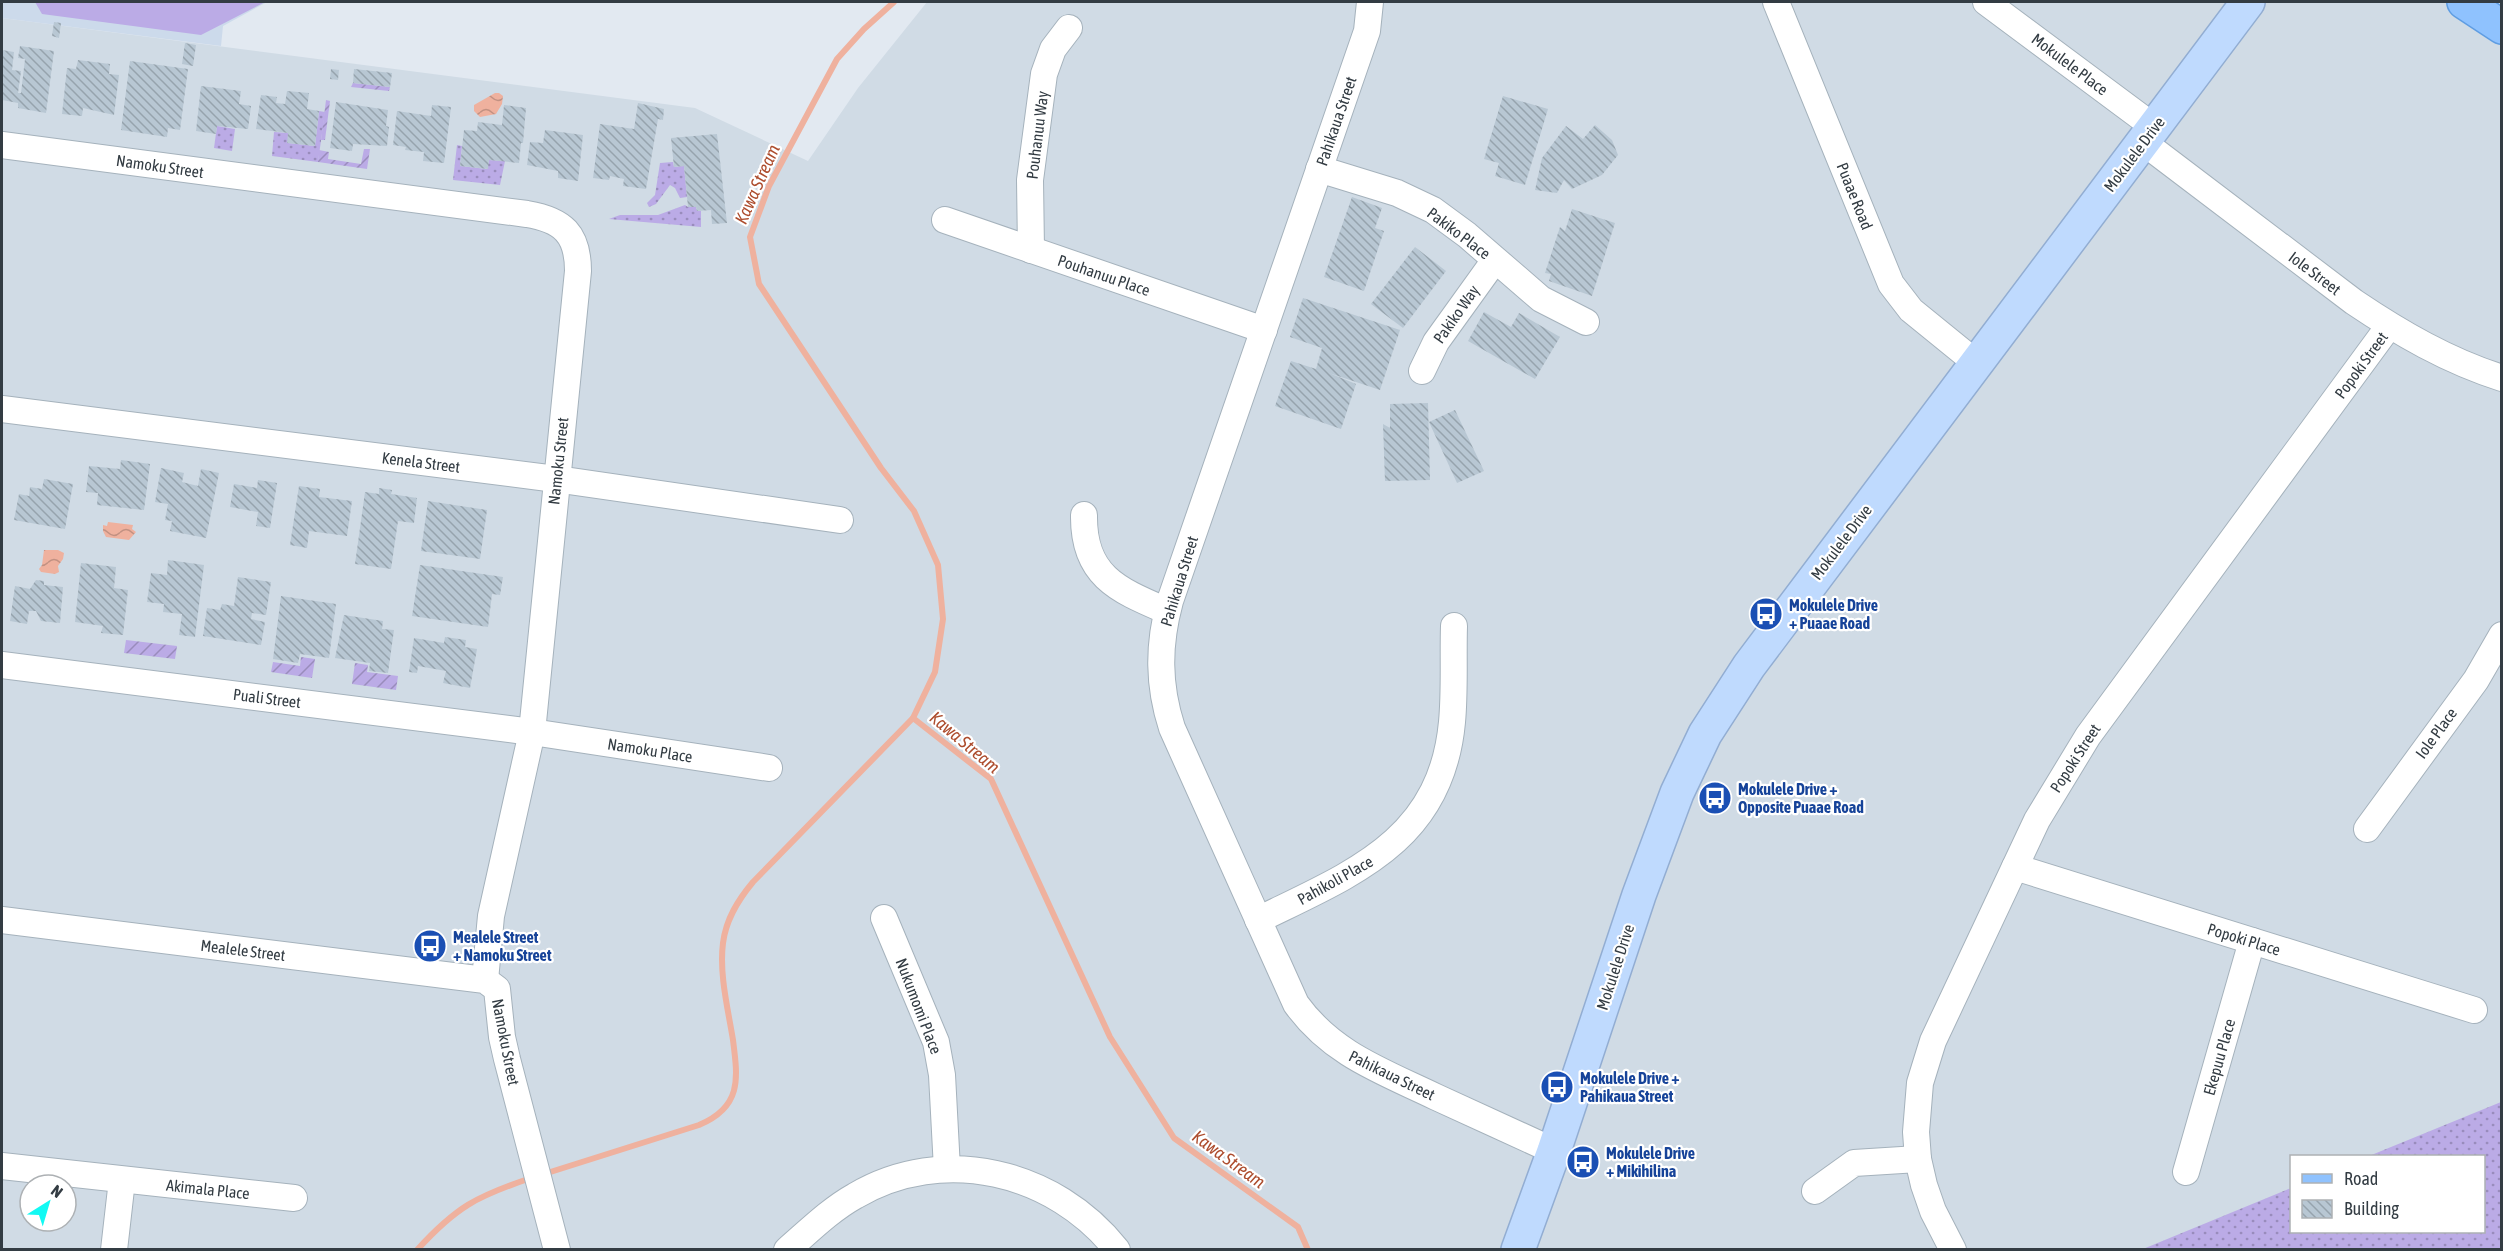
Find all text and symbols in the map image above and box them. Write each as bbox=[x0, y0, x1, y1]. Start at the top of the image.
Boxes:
street label: Mokulele Place bbox=[2028, 30, 2112, 98]
street label: Pahikaua Street bbox=[1312, 74, 1360, 168]
street label: Pouhanuu Way bbox=[1023, 89, 1052, 180]
street label: Mokulele Drive bbox=[2100, 113, 2168, 195]
water label: Kawa Stream bbox=[730, 141, 784, 227]
street label: Namoku Street bbox=[115, 151, 205, 181]
street label: Puaae Road bbox=[1833, 160, 1877, 232]
street label: Pakiko Place bbox=[1424, 203, 1494, 263]
street label: Iole Street bbox=[2286, 248, 2345, 299]
street label: Pouhanuu Place bbox=[1056, 251, 1152, 299]
street label: Pakiko Way bbox=[1429, 281, 1484, 347]
street label: Popoki Street bbox=[2331, 328, 2392, 402]
street label: Namoku Street bbox=[544, 416, 572, 506]
street label: Kenela Street bbox=[381, 448, 462, 476]
street label: Mokulele Drive bbox=[1807, 501, 1875, 583]
street label: Pahikaua Street bbox=[1157, 533, 1201, 628]
bus stop icon: Mokulele Drive + Puaae Road bbox=[1748, 596, 1784, 632]
place label: Mokulele Drive + Puaae Road bbox=[1789, 596, 1878, 632]
street label: Puali Street bbox=[232, 685, 302, 711]
street label: Iole Place bbox=[2412, 704, 2460, 762]
water label: Kawa Stream bbox=[926, 707, 1004, 777]
street label: Popoki Street bbox=[2046, 720, 2105, 796]
street label: Namoku Place bbox=[606, 734, 694, 766]
bus stop icon: Mokulele Drive + Opposite Puaae Road bbox=[1697, 780, 1733, 816]
place label: Mokulele Drive + Opposite Puaae Road bbox=[1738, 780, 1864, 816]
street label: Pahikoli Place bbox=[1294, 852, 1376, 908]
street label: Popoki Place bbox=[2205, 919, 2283, 960]
street label: Mokulele Drive bbox=[1593, 922, 1637, 1012]
bus stop icon: Mealele Street + Namoku Street bbox=[412, 928, 448, 964]
place label: Mealele Street + Namoku Street bbox=[453, 928, 552, 964]
street label: Mealele Street bbox=[200, 936, 287, 964]
street label: Nukumomi Place bbox=[892, 956, 946, 1056]
street label: Namoku Street bbox=[489, 997, 523, 1087]
street label: Ekepuu Place bbox=[2199, 1017, 2239, 1098]
street label: Pahikaua Street bbox=[1346, 1046, 1438, 1104]
bus stop icon: Mokulele Drive + Pahikaua Street bbox=[1539, 1069, 1575, 1105]
place label: Mokulele Drive + Pahikaua Street bbox=[1580, 1069, 1679, 1105]
water label: Kawa Stream bbox=[1188, 1126, 1270, 1192]
bus stop icon: Mokulele Drive + Mikihilina bbox=[1565, 1144, 1601, 1180]
place label: Mokulele Drive + Mikihilina bbox=[1606, 1144, 1695, 1180]
legend bbox=[2290, 1155, 2485, 1233]
text: Road bbox=[2344, 1168, 2378, 1189]
north arrow bbox=[18, 1173, 78, 1233]
street label: Akimala Place bbox=[165, 1176, 251, 1202]
text: N bbox=[48, 1181, 66, 1201]
text: Building bbox=[2344, 1198, 2399, 1219]

